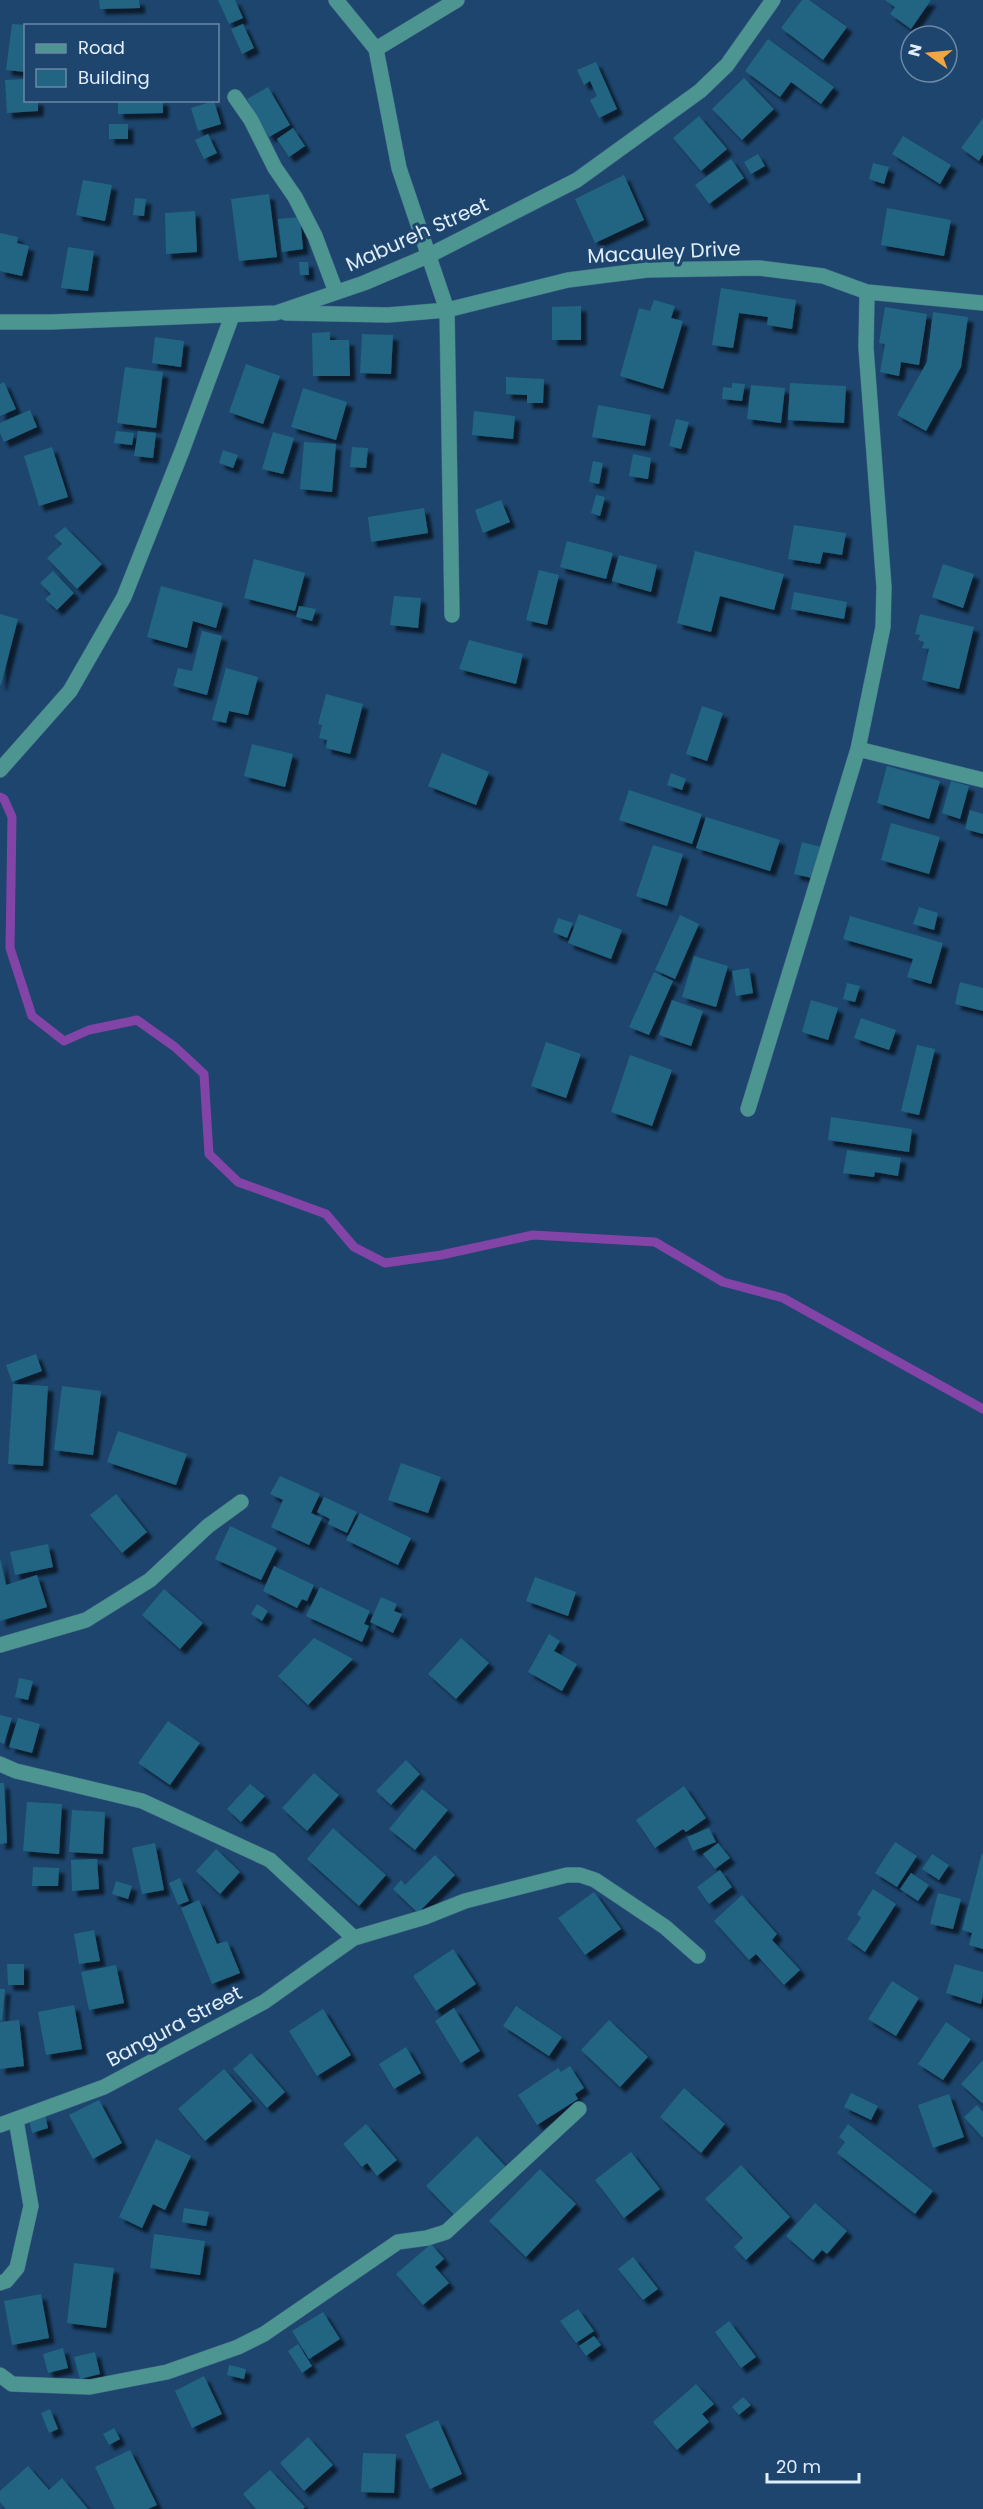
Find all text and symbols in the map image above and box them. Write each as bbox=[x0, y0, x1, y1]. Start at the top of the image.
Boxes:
legend bbox=[24, 24, 219, 102]
north arrow bbox=[899, 24, 959, 84]
text: Road bbox=[78, 35, 125, 60]
text: N bbox=[902, 41, 928, 59]
text: Building bbox=[78, 65, 150, 90]
street label: Mabureh Street bbox=[341, 190, 493, 278]
street label: Macauley Drive bbox=[587, 234, 741, 270]
street label: Bangura Street bbox=[101, 1978, 247, 2074]
scale bar bbox=[767, 2446, 858, 2484]
text: 20 m bbox=[776, 2454, 821, 2479]

